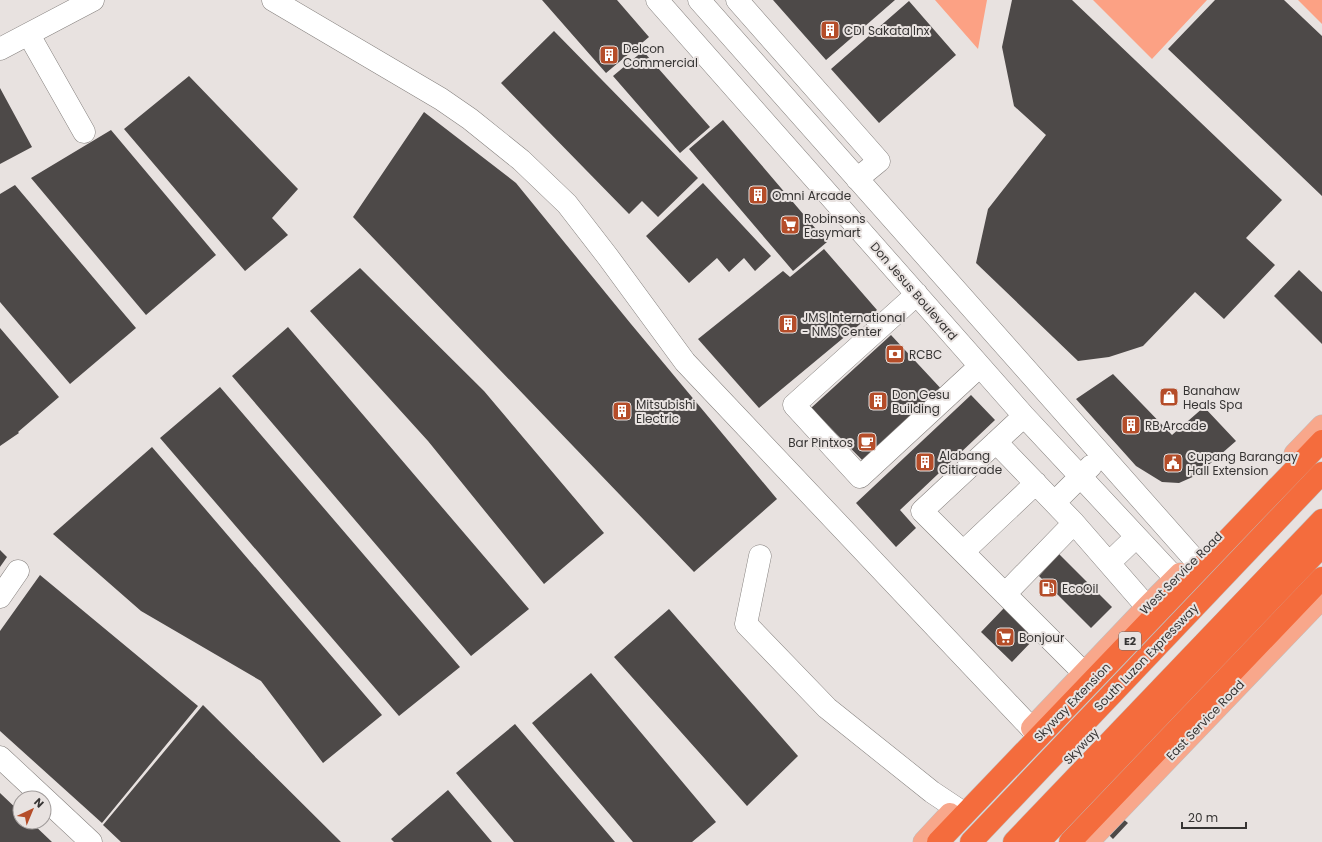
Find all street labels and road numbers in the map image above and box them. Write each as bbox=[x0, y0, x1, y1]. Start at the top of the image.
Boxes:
street label: Don Jesus Boulevard bbox=[867, 238, 961, 344]
street label: West Service Road bbox=[1136, 528, 1226, 618]
street label: South Luzon Expressway bbox=[1090, 599, 1202, 715]
road number: E2 bbox=[1119, 632, 1141, 650]
street label: Skyway Extension bbox=[1030, 659, 1114, 745]
street label: East Service Road bbox=[1162, 676, 1248, 764]
street label: Skyway bbox=[1059, 724, 1103, 768]

